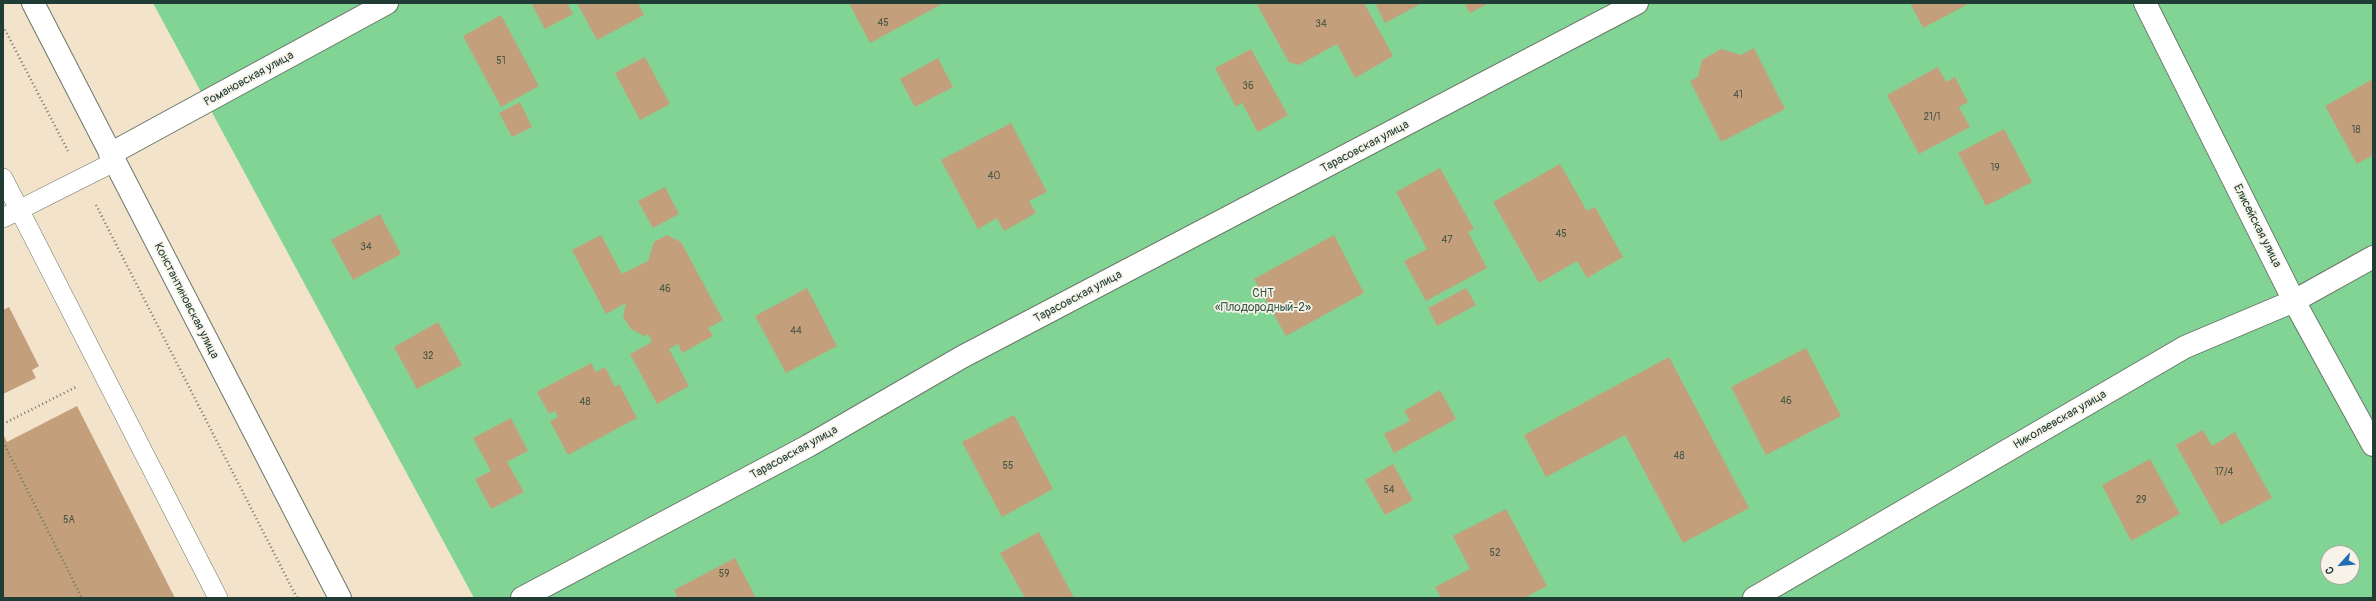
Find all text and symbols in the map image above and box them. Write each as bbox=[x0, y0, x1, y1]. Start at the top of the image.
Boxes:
house number: 45 bbox=[877, 17, 889, 29]
house number: 34 bbox=[1315, 18, 1327, 30]
street label: Романовская улица bbox=[202, 48, 296, 110]
house number: 51 bbox=[496, 55, 506, 67]
house number: 36 bbox=[1242, 80, 1254, 92]
house number: 41 bbox=[1733, 89, 1743, 101]
house number: 21/1 bbox=[1924, 111, 1940, 123]
street label: Тарасовская улица bbox=[1318, 118, 1412, 176]
house number: 18 bbox=[2352, 124, 2360, 136]
house number: 19 bbox=[1990, 162, 2000, 174]
house number: 40 bbox=[988, 170, 1000, 182]
street label: Елисейская улица bbox=[2230, 182, 2284, 270]
house number: 45 bbox=[1555, 228, 1567, 240]
house number: 47 bbox=[1441, 234, 1453, 246]
street label: Константиновская улица bbox=[150, 241, 222, 361]
house number: 34 bbox=[360, 241, 372, 253]
street label: Тарасовская улица bbox=[1031, 268, 1125, 326]
house number: 46 bbox=[659, 283, 671, 295]
park label: СНТ «Плодородный-2» bbox=[1215, 287, 1311, 315]
house number: 44 bbox=[790, 325, 802, 337]
house number: 32 bbox=[422, 350, 434, 362]
street label: Николаевская улица bbox=[2011, 387, 2109, 453]
house number: 46 bbox=[1780, 395, 1792, 407]
house number: 48 bbox=[580, 396, 590, 408]
street label: Тарасовская улица bbox=[748, 423, 840, 483]
house number: 48 bbox=[1674, 450, 1684, 462]
house number: 55 bbox=[1003, 460, 1013, 472]
house number: 17/4 bbox=[2215, 466, 2233, 478]
house number: 54 bbox=[1383, 484, 1395, 496]
house number: 29 bbox=[2136, 494, 2146, 506]
house number: 5А bbox=[63, 514, 75, 526]
north arrow bbox=[2320, 545, 2360, 585]
house number: 52 bbox=[1489, 547, 1501, 559]
text: С bbox=[2322, 564, 2337, 576]
house number: 59 bbox=[719, 568, 729, 580]

